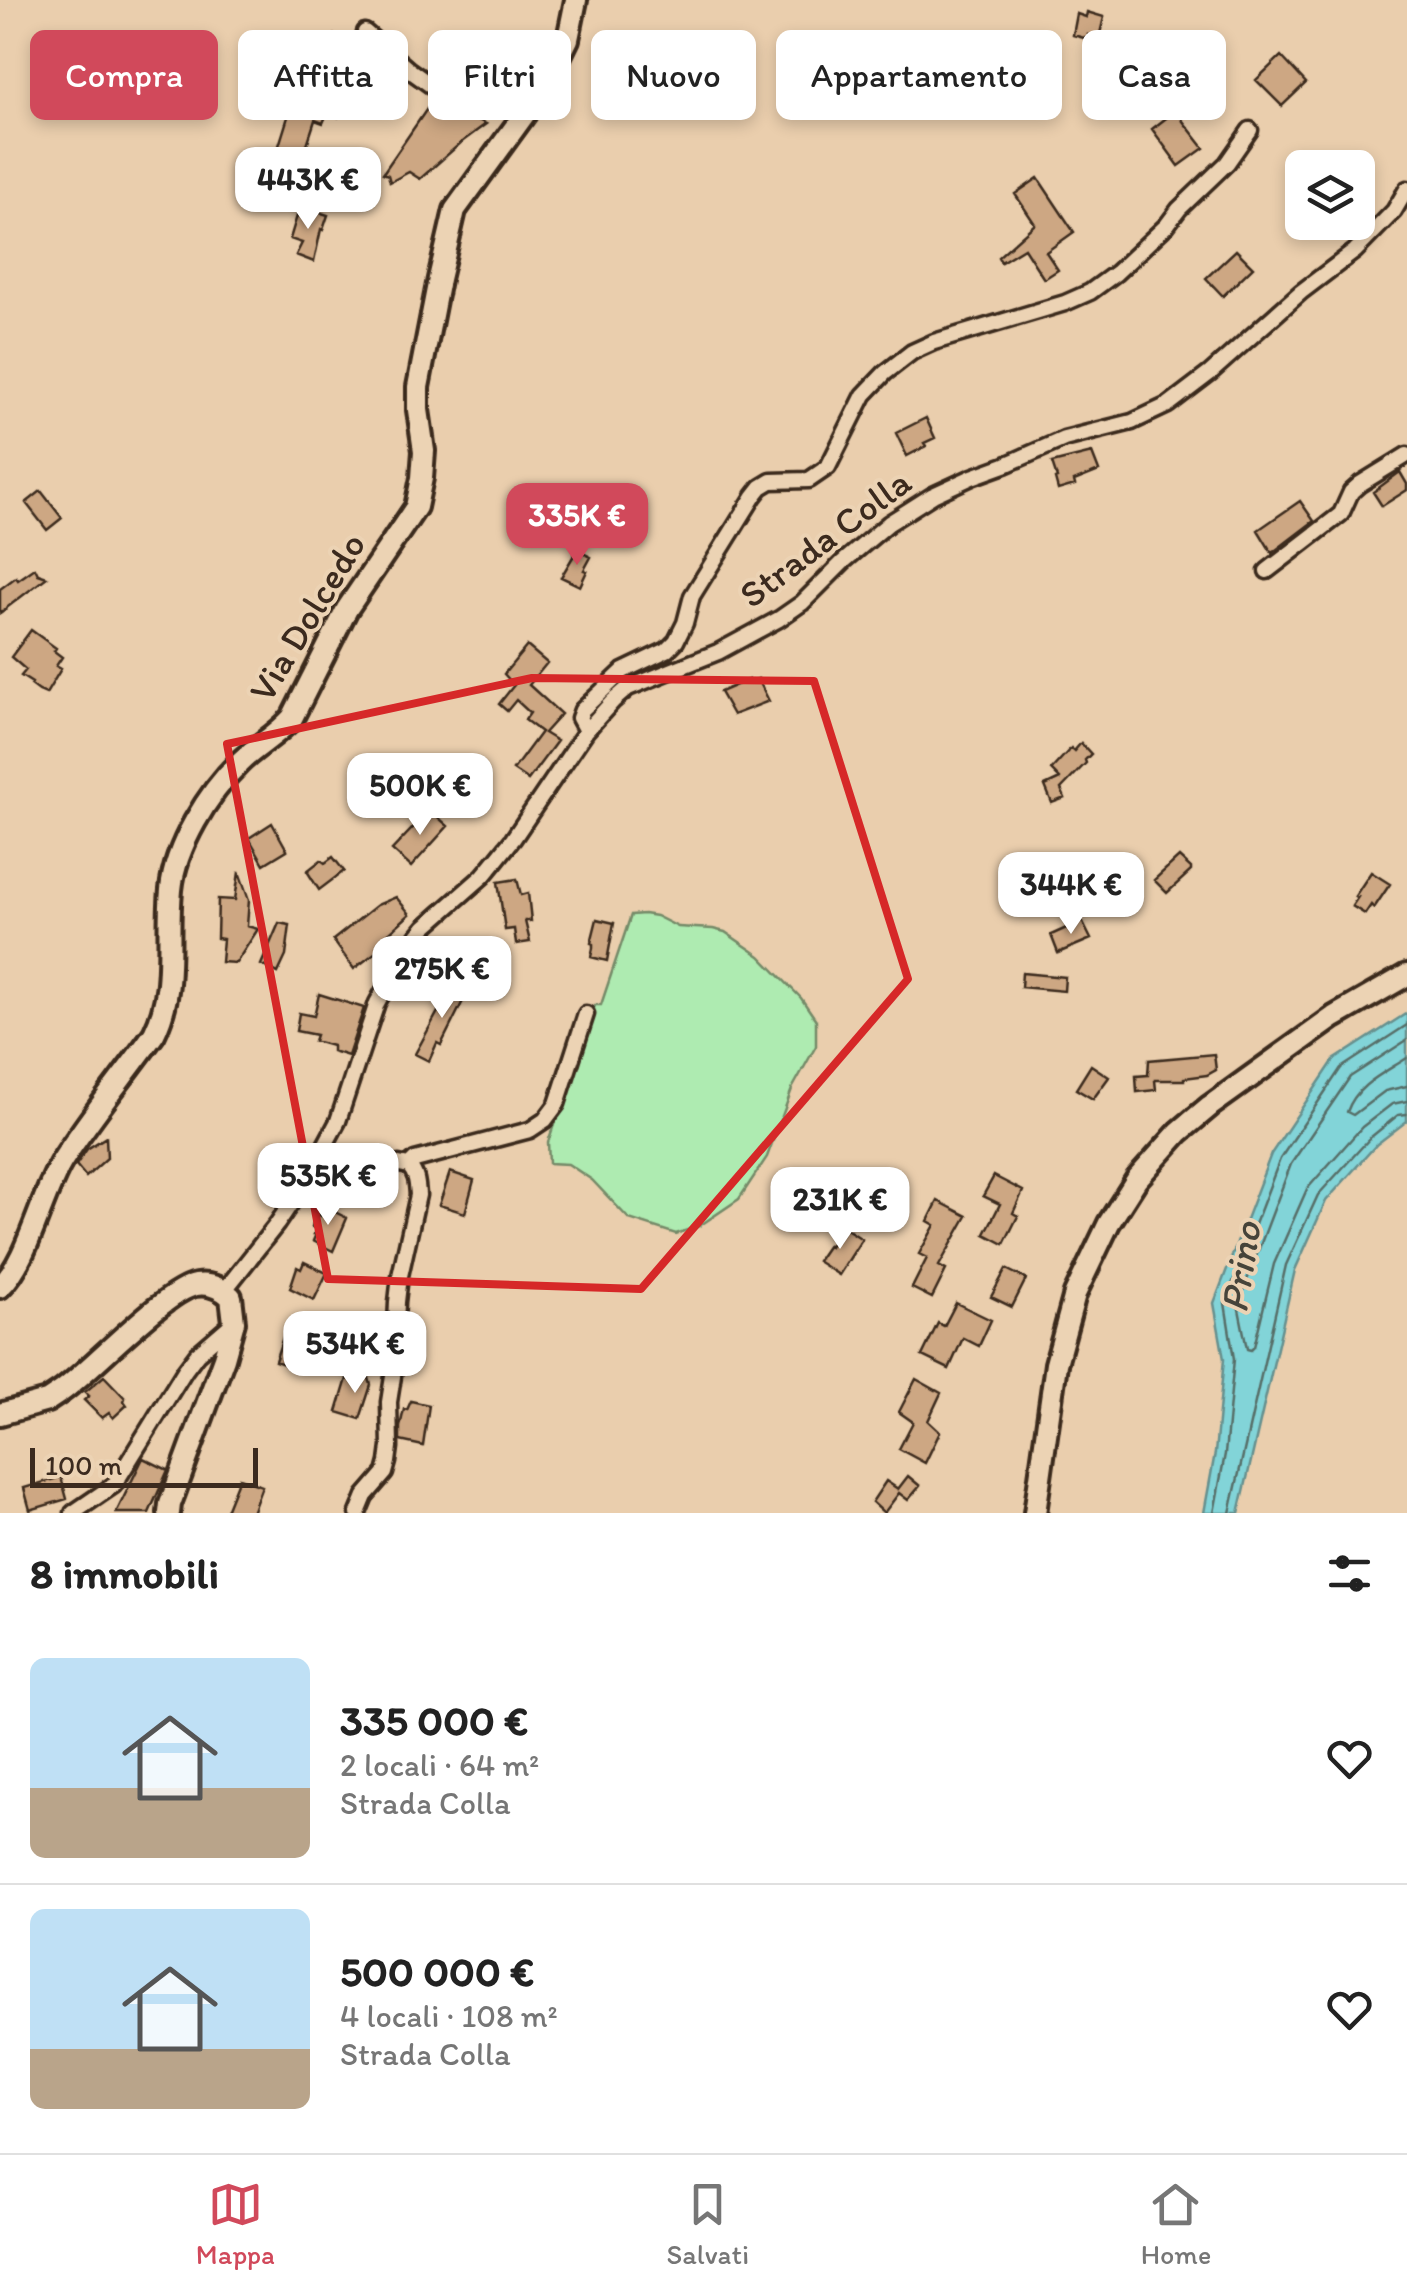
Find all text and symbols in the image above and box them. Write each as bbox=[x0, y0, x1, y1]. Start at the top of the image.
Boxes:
chip: Compra bbox=[30, 30, 218, 120]
chip: Affitta bbox=[238, 30, 408, 120]
chip: Filtri bbox=[428, 30, 571, 120]
chip: Nuovo bbox=[591, 30, 756, 120]
chip: Appartamento bbox=[776, 30, 1062, 120]
chip: Casa bbox=[1082, 30, 1226, 120]
pin: 443K € bbox=[227, 147, 389, 232]
map controls bbox=[1285, 150, 1375, 240]
button: layers bbox=[1285, 150, 1375, 240]
text: 443K € bbox=[257, 160, 359, 198]
street label: Strada Colla bbox=[730, 459, 920, 617]
pin: 335K € bbox=[496, 483, 658, 568]
text: 335K € bbox=[528, 496, 626, 534]
street label: Via Dolcedo bbox=[239, 524, 375, 710]
pin: 500K € bbox=[339, 753, 501, 838]
text: 500K € bbox=[369, 766, 471, 804]
pin: 344K € bbox=[990, 852, 1152, 937]
text: 344K € bbox=[1020, 865, 1122, 903]
pin: 275K € bbox=[361, 936, 523, 1021]
text: 275K € bbox=[394, 949, 490, 987]
pin: 535K € bbox=[247, 1143, 409, 1228]
text: 535K € bbox=[280, 1156, 376, 1194]
pin: 231K € bbox=[759, 1167, 921, 1252]
text: 231K € bbox=[792, 1180, 888, 1218]
water label: Prino bbox=[1209, 1217, 1271, 1316]
pin: 534K € bbox=[274, 1311, 436, 1396]
text: 534K € bbox=[305, 1324, 405, 1362]
scale bar bbox=[30, 1443, 258, 1488]
text: 100 m bbox=[45, 1448, 122, 1482]
icon: filters bbox=[1322, 1546, 1377, 1601]
text: 8 immobili bbox=[30, 1548, 219, 1599]
text: 335 000 € bbox=[340, 1695, 528, 1746]
icon: home bbox=[110, 1698, 230, 1818]
icon: heart bbox=[1322, 1731, 1377, 1786]
text: 2 locali · 64 m² bbox=[340, 1746, 539, 1784]
text: Strada Colla bbox=[340, 1784, 511, 1822]
text: 500 000 € bbox=[340, 1946, 534, 1997]
icon: home bbox=[110, 1949, 230, 2069]
icon: heart bbox=[1322, 1982, 1377, 2037]
text: 4 locali · 108 m² bbox=[340, 1997, 558, 2035]
text: Strada Colla bbox=[340, 2035, 511, 2073]
tab: Mappa bbox=[196, 2177, 275, 2271]
tab: Salvati bbox=[666, 2177, 749, 2271]
tab: Home bbox=[1141, 2177, 1211, 2271]

